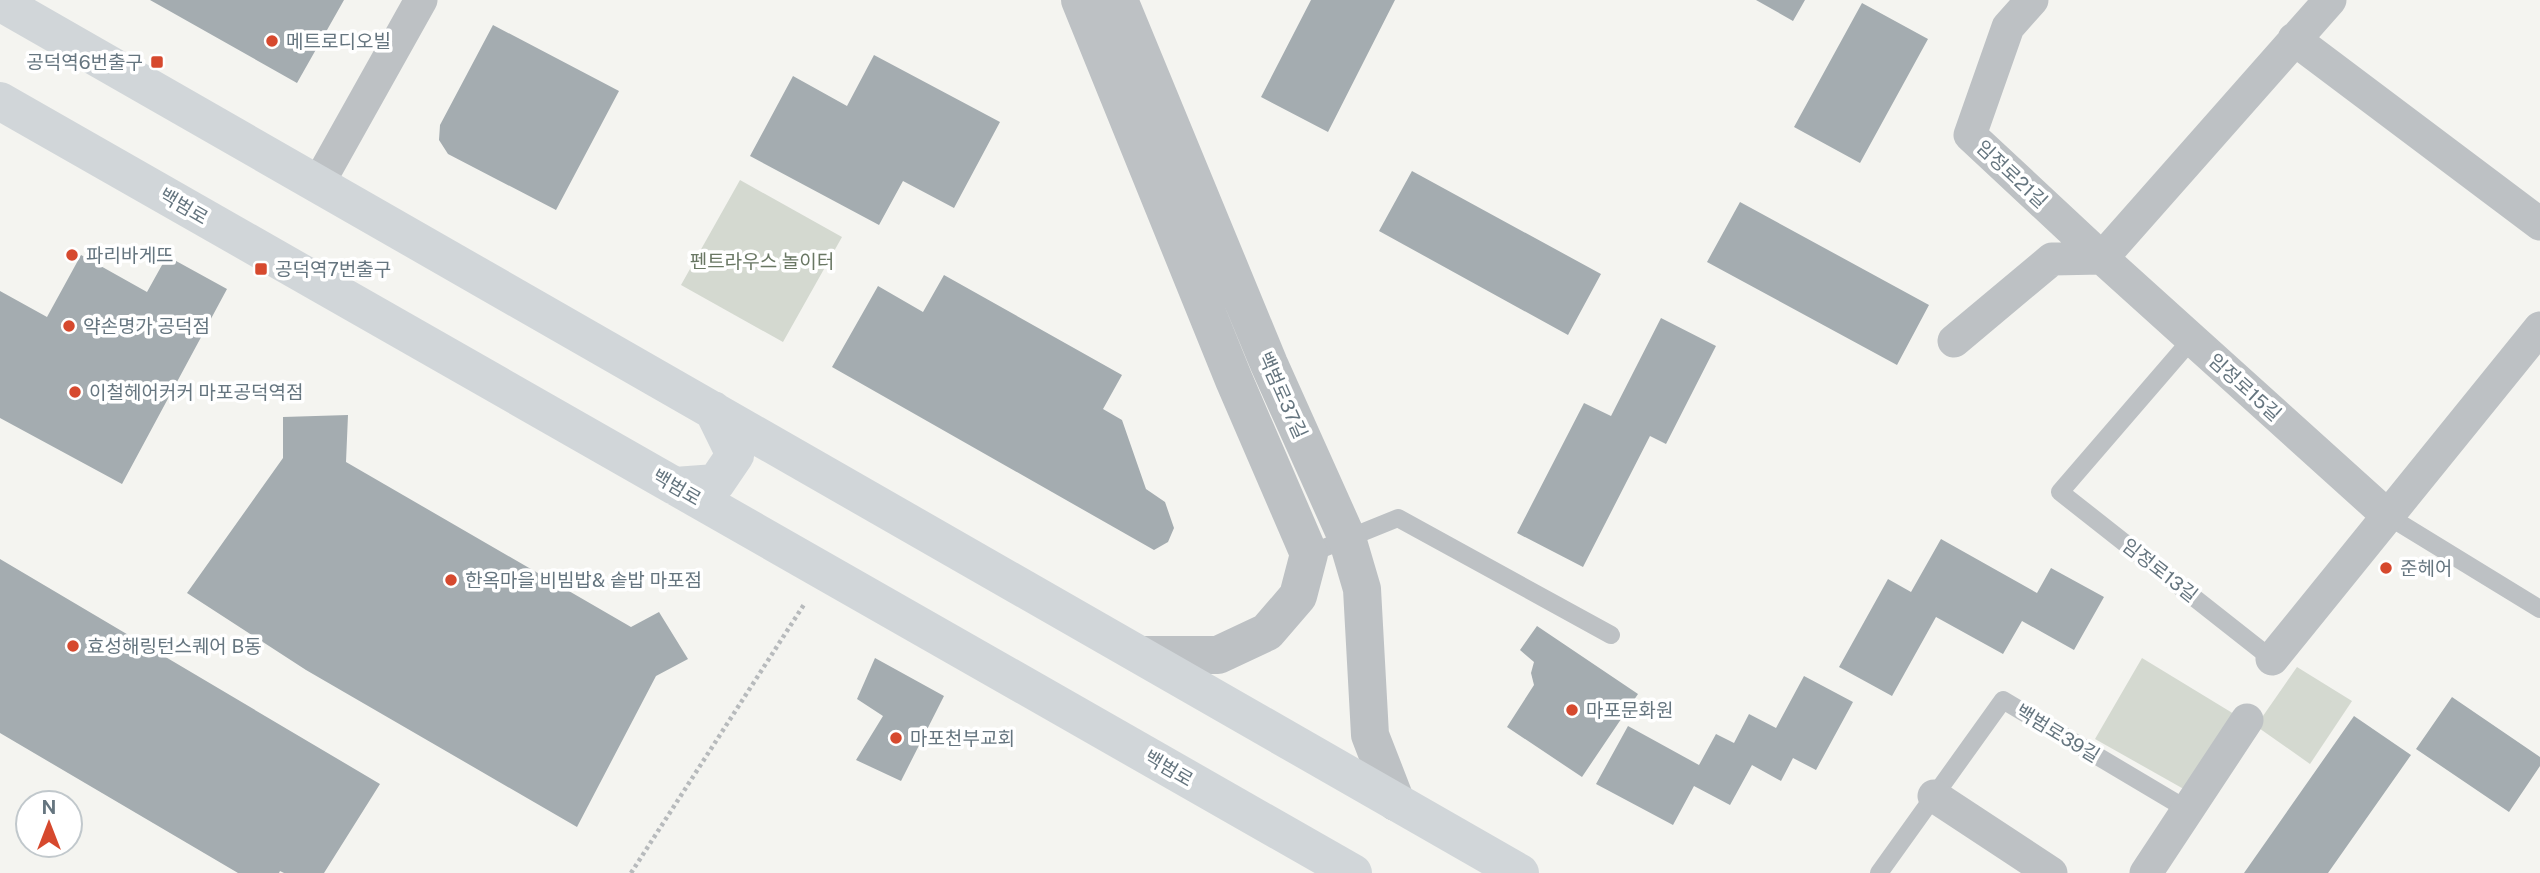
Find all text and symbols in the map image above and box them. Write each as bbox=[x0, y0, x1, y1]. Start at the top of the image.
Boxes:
place label: 메트로디오빌 bbox=[286, 30, 391, 52]
marker: 메트로디오빌 bbox=[264, 33, 280, 49]
place label: 공덕역6번출구 bbox=[26, 51, 143, 73]
marker: 공덕역6번출구 bbox=[149, 54, 165, 70]
street label: 임정로21길 bbox=[1972, 136, 2052, 212]
street label: 백범로 bbox=[156, 183, 212, 229]
place label: 파리바게뜨 bbox=[86, 244, 173, 266]
marker: 파리바게뜨 bbox=[64, 247, 80, 263]
park label: 펜트라우스 놀이터 bbox=[690, 250, 834, 272]
place label: 공덕역7번출구 bbox=[275, 258, 391, 280]
marker: 공덕역7번출구 bbox=[253, 261, 269, 277]
place label: 약손명가 공덕점 bbox=[83, 315, 210, 337]
marker: 약손명가 공덕점 bbox=[61, 318, 77, 334]
street label: 백범로37길 bbox=[1254, 348, 1312, 442]
street label: 임정로15길 bbox=[2204, 349, 2286, 425]
place label: 이철헤어커커 마포공덕역점 bbox=[89, 381, 303, 403]
marker: 이철헤어커커 마포공덕역점 bbox=[67, 384, 83, 400]
street label: 백범로 bbox=[649, 464, 705, 510]
street label: 임정로13길 bbox=[2118, 534, 2202, 606]
place label: 준헤어 bbox=[2400, 557, 2452, 579]
marker: 준헤어 bbox=[2378, 560, 2394, 576]
place label: 한옥마을 비빔밥& 솥밥 마포점 bbox=[465, 569, 702, 591]
marker: 한옥마을 비빔밥& 솥밥 마포점 bbox=[443, 572, 459, 588]
place label: 효성해링턴스퀘어 B동 bbox=[87, 635, 262, 657]
marker: 효성해링턴스퀘어 B동 bbox=[65, 638, 81, 654]
place label: 마포문화원 bbox=[1586, 699, 1673, 721]
street label: 백범로39길 bbox=[2012, 699, 2104, 767]
marker: 마포문화원 bbox=[1564, 702, 1580, 718]
place label: 마포천부교회 bbox=[910, 727, 1015, 749]
marker: 마포천부교회 bbox=[888, 730, 904, 746]
street label: 백범로 bbox=[1141, 745, 1197, 791]
north arrow bbox=[14, 789, 84, 859]
text: N bbox=[42, 796, 56, 818]

